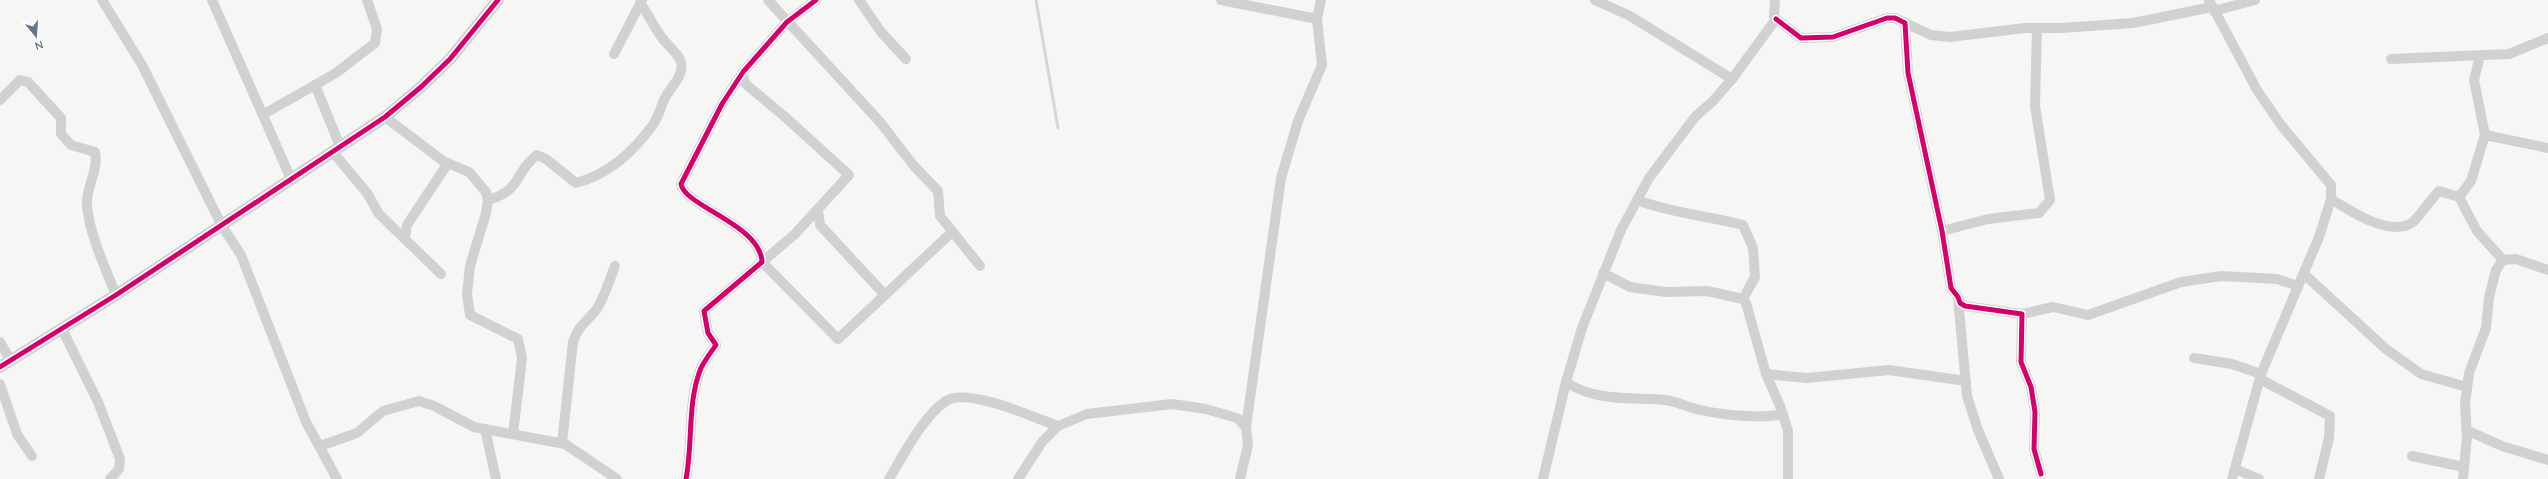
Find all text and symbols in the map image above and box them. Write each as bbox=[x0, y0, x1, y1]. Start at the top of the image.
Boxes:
north arrow bbox=[16, 16, 56, 56]
text: N bbox=[33, 38, 45, 53]

